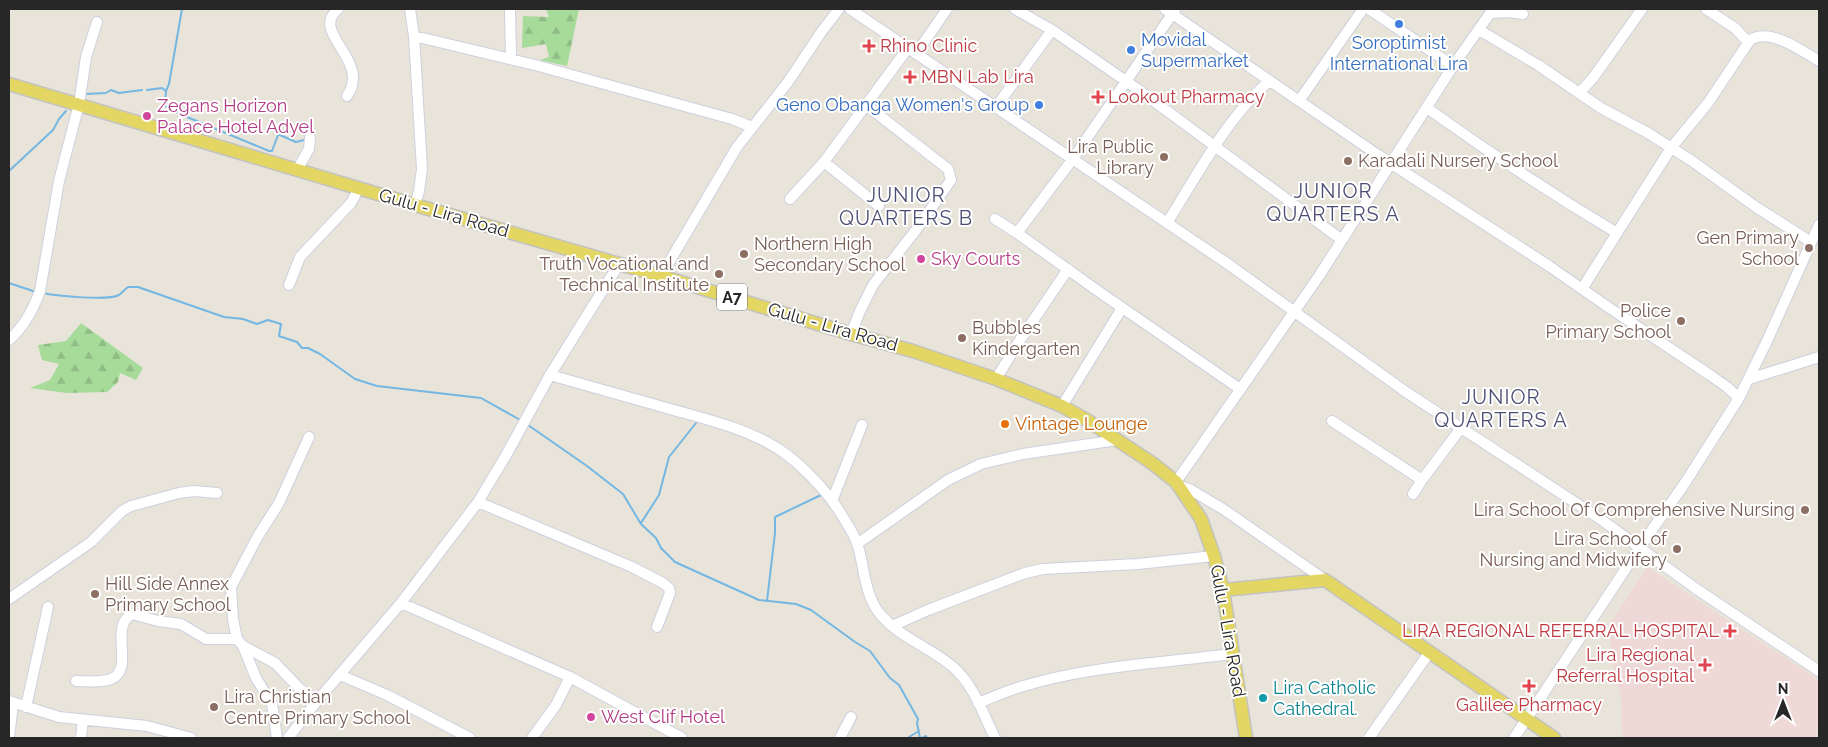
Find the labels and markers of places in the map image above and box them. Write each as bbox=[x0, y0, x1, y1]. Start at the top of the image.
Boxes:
marker: Soroptimist International Lira bbox=[1393, 18, 1405, 30]
place label: Movidal Supermarket bbox=[1141, 29, 1249, 71]
place label: Soroptimist International Lira bbox=[1330, 32, 1468, 74]
place label: Rhino Clinic bbox=[880, 35, 977, 56]
marker: Rhino Clinic bbox=[862, 39, 876, 53]
marker: Movidal Supermarket bbox=[1125, 44, 1137, 56]
place label: MBN Lab Lira bbox=[921, 66, 1034, 87]
marker: MBN Lab Lira bbox=[903, 70, 917, 84]
place label: Lookout Pharmacy bbox=[1108, 86, 1265, 107]
marker: Lookout Pharmacy bbox=[1092, 91, 1104, 103]
place label: Geno Obanga Women's Group bbox=[776, 94, 1029, 115]
place label: Zegans Horizon Palace Hotel Adyel bbox=[157, 95, 314, 137]
marker: Geno Obanga Women's Group bbox=[1033, 99, 1045, 111]
marker: Zegans Horizon Palace Hotel Adyel bbox=[141, 110, 153, 122]
place label: Lira Public Library bbox=[1067, 136, 1154, 178]
place label: Karadali Nursery School bbox=[1358, 150, 1558, 171]
marker: Lira Public Library bbox=[1158, 151, 1170, 163]
marker: Karadali Nursery School bbox=[1342, 155, 1354, 167]
place label: Gen Primary School bbox=[1697, 227, 1799, 269]
place label: Northern High Secondary School bbox=[754, 233, 905, 275]
marker: Gen Primary School bbox=[1803, 242, 1815, 254]
marker: Northern High Secondary School bbox=[738, 248, 750, 260]
place label: Sky Courts bbox=[931, 248, 1020, 269]
place label: Truth Vocational and Technical Institute bbox=[539, 253, 709, 295]
marker: Sky Courts bbox=[915, 253, 927, 265]
marker: Truth Vocational and Technical Institute bbox=[713, 268, 725, 280]
place label: Police Primary School bbox=[1545, 300, 1671, 342]
marker: Police Primary School bbox=[1675, 315, 1687, 327]
place label: Bubbles Kindergarten bbox=[972, 317, 1080, 359]
marker: Bubbles Kindergarten bbox=[956, 332, 968, 344]
place label: Vintage Lounge bbox=[1015, 413, 1148, 434]
marker: Vintage Lounge bbox=[999, 418, 1011, 430]
place label: Lira School Of Comprehensive Nursing bbox=[1474, 499, 1795, 520]
marker: Lira School Of Comprehensive Nursing bbox=[1799, 504, 1811, 516]
place label: Lira School of Nursing and Midwifery bbox=[1479, 528, 1668, 570]
marker: Lira School of Nursing and Midwifery bbox=[1671, 543, 1683, 555]
place label: Hill Side Annex Primary School bbox=[105, 573, 231, 615]
marker: Hill Side Annex Primary School bbox=[89, 588, 101, 600]
place label: LIRA REGIONAL REFERRAL HOSPITAL bbox=[1402, 620, 1719, 641]
marker: LIRA REGIONAL REFERRAL HOSPITAL bbox=[1723, 624, 1737, 638]
place label: Lira Regional Referral Hospital bbox=[1556, 644, 1694, 686]
marker: Lira Regional Referral Hospital bbox=[1698, 658, 1712, 672]
place label: Lira Catholic Cathedral. bbox=[1273, 677, 1376, 719]
marker: Galilee Pharmacy bbox=[1523, 680, 1535, 692]
place label: Lira Christian Centre Primary School bbox=[224, 686, 410, 728]
marker: Lira Catholic Cathedral. bbox=[1257, 692, 1269, 704]
place label: Galilee Pharmacy bbox=[1456, 694, 1602, 715]
marker: Lira Christian Centre Primary School bbox=[208, 701, 220, 713]
place label: West Clif Hotel bbox=[601, 706, 725, 727]
marker: West Clif Hotel bbox=[585, 711, 597, 723]

